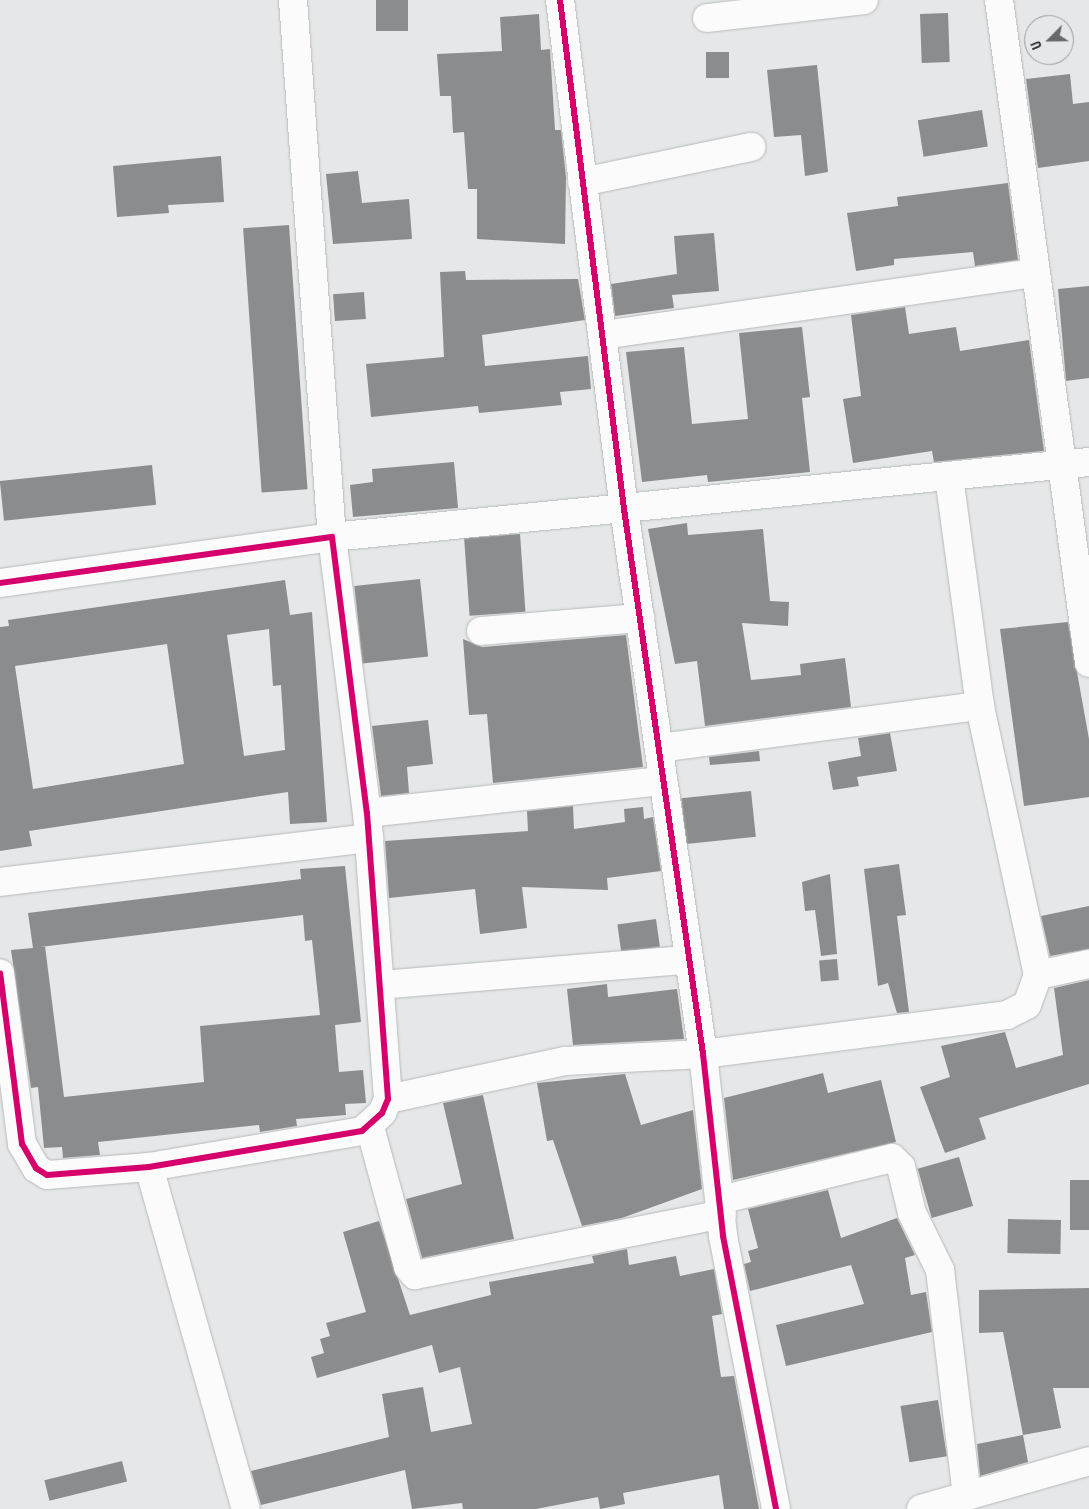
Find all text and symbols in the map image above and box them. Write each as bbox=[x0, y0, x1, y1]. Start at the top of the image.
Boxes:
north arrow bbox=[1024, 15, 1074, 65]
text: U bbox=[1026, 39, 1046, 52]

